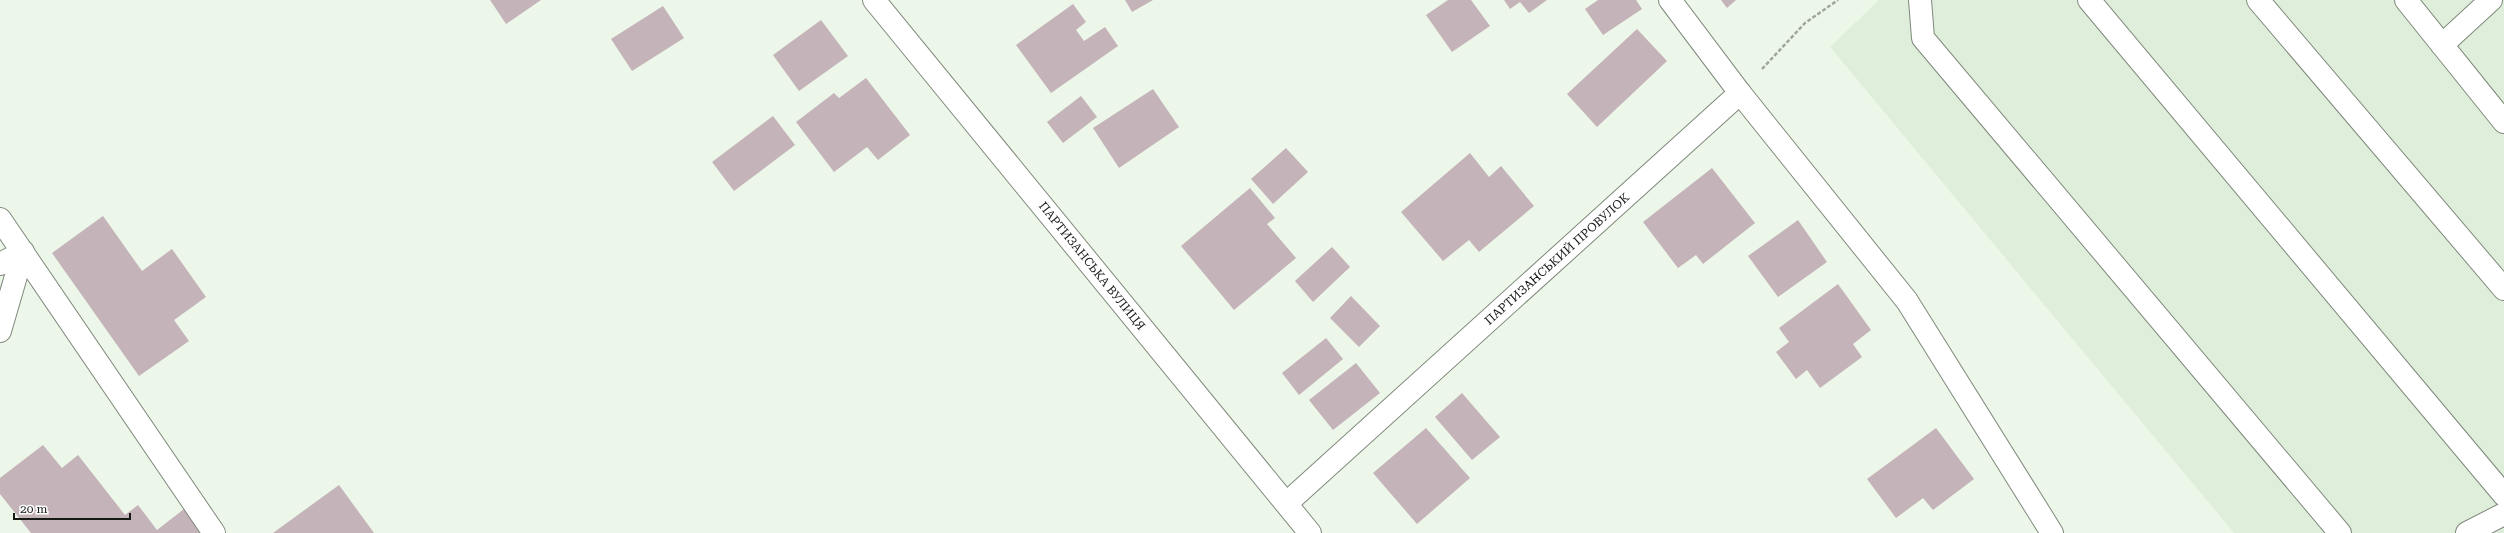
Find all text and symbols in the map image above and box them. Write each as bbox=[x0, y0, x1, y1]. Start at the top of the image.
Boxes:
street label: ПАРТИЗАНСЬКИЙ ПРОВУЛОК bbox=[1482, 190, 1632, 328]
street label: ПАРТИЗАНСЬКА ВУЛИЦЯ bbox=[1036, 199, 1148, 333]
scale bar bbox=[14, 495, 130, 521]
text: 20 m bbox=[20, 502, 47, 516]

